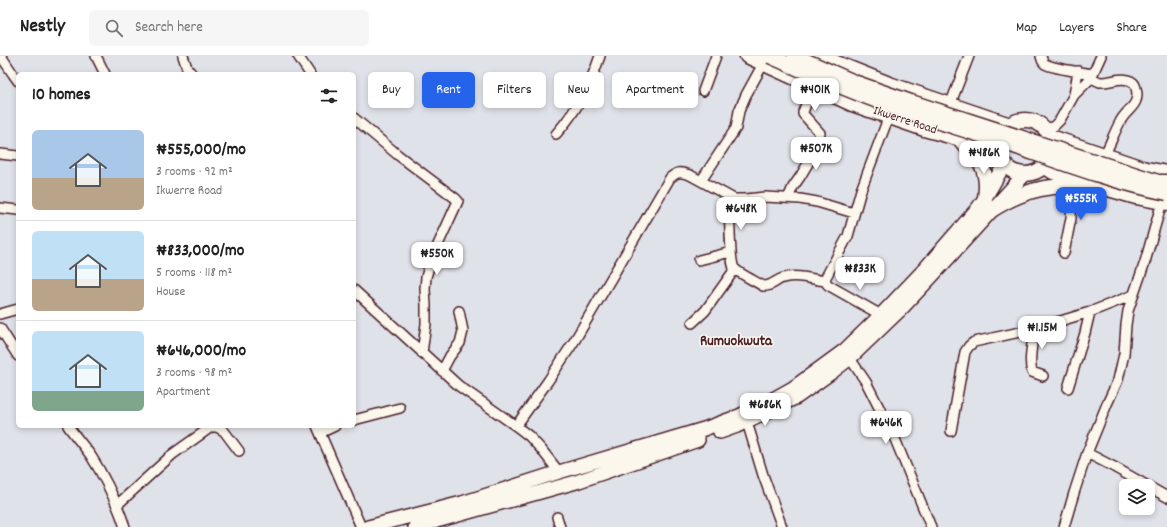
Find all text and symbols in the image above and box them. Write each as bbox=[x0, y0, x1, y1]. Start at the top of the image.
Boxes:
search box bbox=[89, 10, 369, 46]
text: Nestly bbox=[20, 14, 65, 41]
icon: search bbox=[103, 17, 125, 39]
text: Search here bbox=[135, 17, 203, 39]
text: Map bbox=[1016, 18, 1037, 38]
text: Layers bbox=[1059, 18, 1094, 38]
text: Share bbox=[1116, 18, 1147, 38]
chip: Buy bbox=[368, 72, 414, 108]
chip: Rent bbox=[422, 72, 475, 108]
chip: Filters bbox=[483, 72, 546, 108]
chip: New bbox=[554, 72, 604, 108]
chip: Apartment bbox=[612, 72, 698, 108]
pin: ₦401K bbox=[787, 78, 843, 112]
text: ₦401K bbox=[800, 81, 830, 100]
text: 10 homes bbox=[32, 84, 91, 108]
icon: filters bbox=[318, 85, 340, 107]
street label: Ikwerre Road bbox=[871, 102, 939, 140]
pin: ₦507K bbox=[788, 137, 844, 171]
text: ₦555,000/mo bbox=[156, 139, 246, 163]
text: ₦507K bbox=[800, 140, 832, 159]
pin: ₦486K bbox=[956, 141, 1012, 175]
text: ₦486K bbox=[968, 144, 1000, 163]
icon: home bbox=[64, 146, 112, 194]
text: 3 rooms · 92 m² bbox=[156, 163, 233, 182]
text: Ikwerre Road bbox=[156, 182, 222, 201]
pin: ₦555K bbox=[1053, 187, 1109, 221]
text: ₦555K bbox=[1065, 190, 1097, 209]
pin: ₦648K bbox=[713, 197, 769, 231]
text: ₦648K bbox=[725, 200, 757, 219]
text: ₦833,000/mo bbox=[156, 240, 244, 264]
pin: ₦550K bbox=[409, 242, 465, 276]
text: ₦550K bbox=[420, 245, 454, 264]
icon: home bbox=[64, 247, 112, 295]
pin: ₦833K bbox=[832, 257, 888, 291]
text: ₦833K bbox=[844, 260, 876, 279]
text: 5 rooms · 118 m² bbox=[156, 264, 232, 283]
text: House bbox=[156, 283, 185, 302]
pin: ₦1.15M bbox=[1009, 316, 1075, 350]
text: ₦1.15M bbox=[1027, 319, 1057, 338]
district label: Rumuokwuta bbox=[700, 331, 773, 353]
text: ₦646,000/mo bbox=[156, 340, 246, 364]
icon: home bbox=[64, 347, 112, 395]
text: 3 rooms · 98 m² bbox=[156, 364, 232, 383]
text: Apartment bbox=[156, 383, 210, 402]
pin: ₦686K bbox=[737, 393, 793, 427]
text: ₦686K bbox=[749, 396, 781, 415]
pin: ₦646K bbox=[858, 411, 914, 445]
text: ₦646K bbox=[870, 414, 902, 433]
map controls bbox=[1119, 479, 1155, 515]
button: layers bbox=[1119, 479, 1155, 515]

